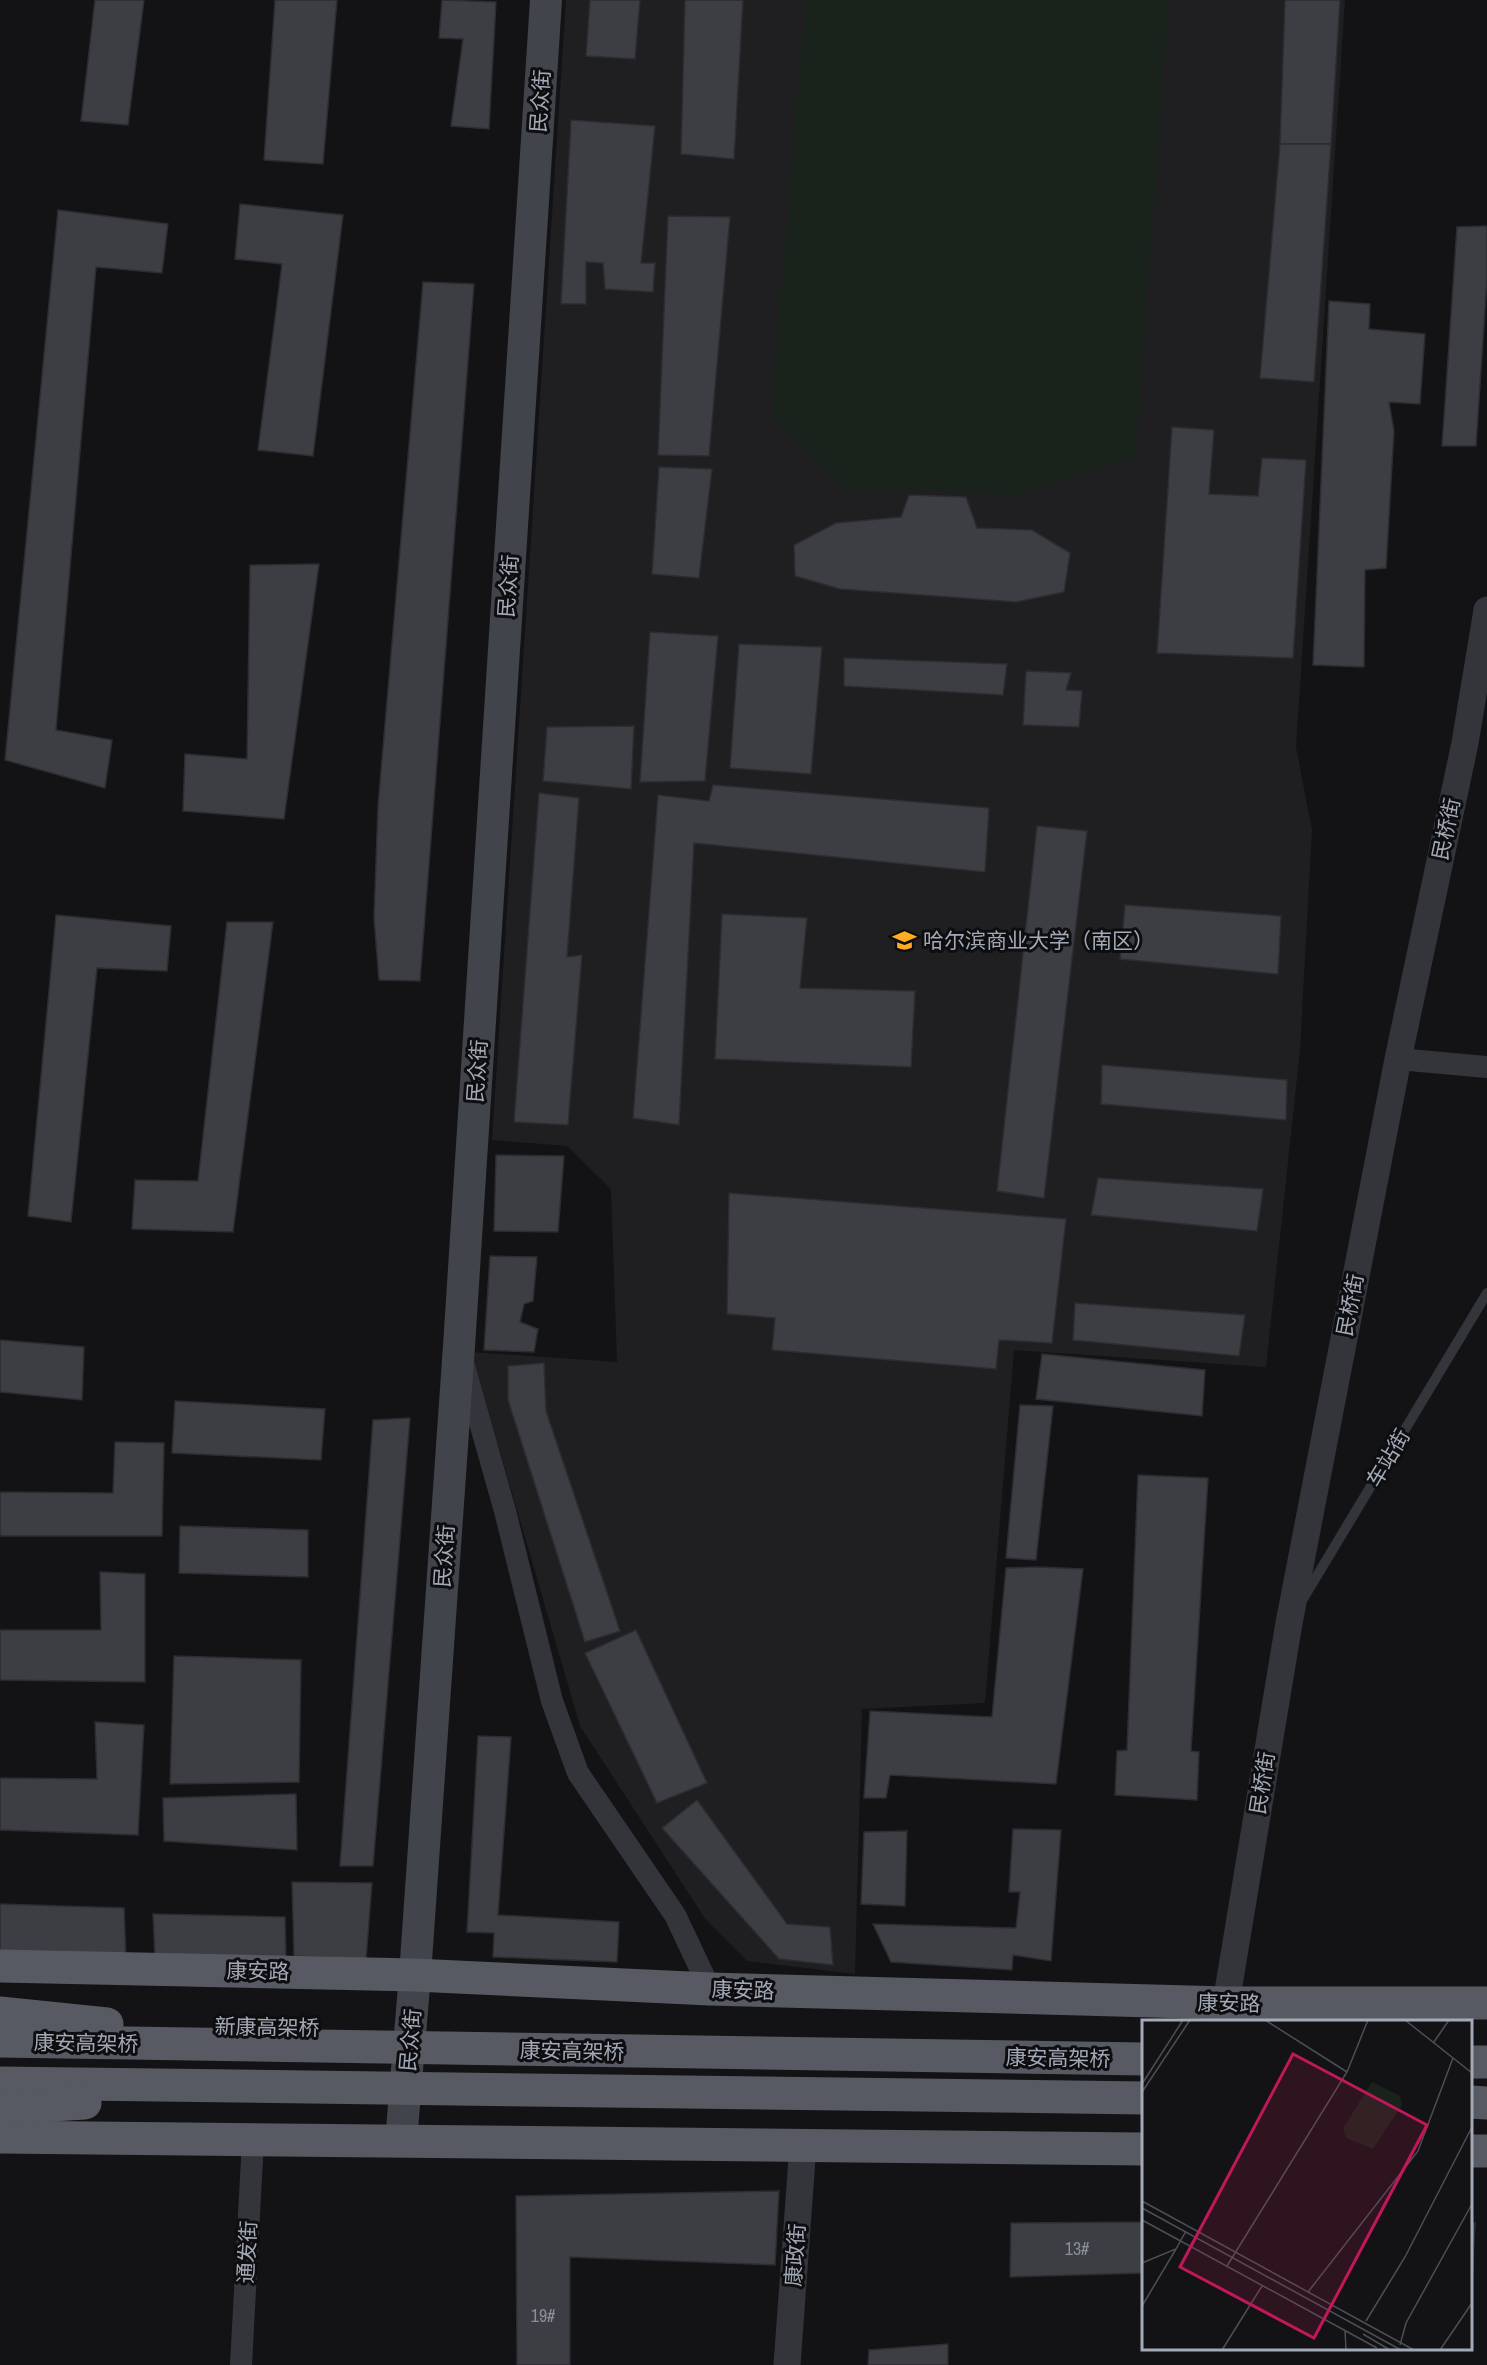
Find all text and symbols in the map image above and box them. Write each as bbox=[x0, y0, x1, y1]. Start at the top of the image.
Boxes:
street label: 民众街 bbox=[523, 69, 557, 133]
street label: 民众街 bbox=[491, 554, 525, 618]
street label: 民桥街 bbox=[1425, 795, 1467, 863]
place label: 哈尔滨商业大学（南区） bbox=[923, 926, 1154, 955]
school or university icon: 哈尔滨商业大学（南区） bbox=[892, 927, 918, 953]
street label: 民众街 bbox=[460, 1039, 494, 1103]
street label: 民桥街 bbox=[1330, 1271, 1370, 1339]
street label: 车站街 bbox=[1359, 1424, 1417, 1492]
street label: 民众街 bbox=[427, 1524, 461, 1588]
street label: 民桥街 bbox=[1243, 1750, 1281, 1816]
street label: 康安路 bbox=[226, 1956, 290, 1986]
street label: 康安路 bbox=[711, 1974, 775, 2006]
street label: 康安路 bbox=[1197, 1988, 1261, 2018]
street label: 民众街 bbox=[393, 2007, 427, 2073]
street label: 新康高架桥 bbox=[214, 2012, 320, 2042]
inset map bbox=[1142, 2020, 1472, 2350]
street label: 康安高架桥 bbox=[33, 2028, 139, 2058]
street label: 康安高架桥 bbox=[519, 2036, 625, 2066]
street label: 康安高架桥 bbox=[1005, 2043, 1111, 2073]
street label: 通发街 bbox=[231, 2220, 263, 2284]
street label: 康政街 bbox=[778, 2223, 812, 2287]
house number: 13# bbox=[1065, 2236, 1089, 2261]
house number: 19# bbox=[531, 2303, 555, 2328]

